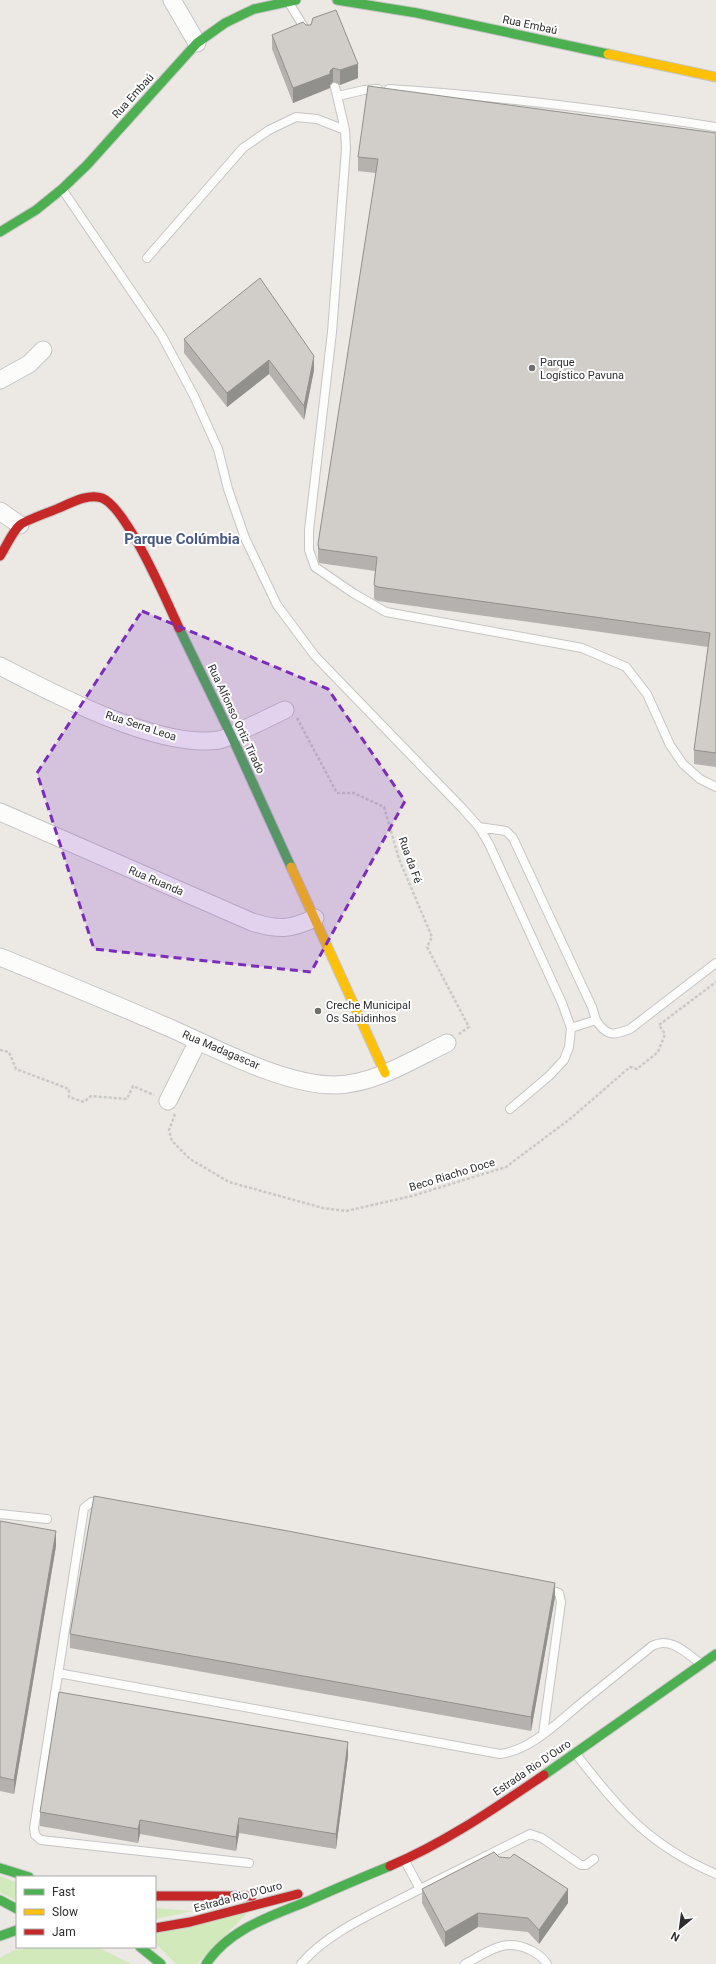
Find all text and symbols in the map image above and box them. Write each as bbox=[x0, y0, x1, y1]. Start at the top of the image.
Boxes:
street label: Rua Embaú bbox=[501, 13, 559, 37]
street label: Rua Embaú bbox=[110, 71, 156, 121]
place label: Parque Logístico Pavuna bbox=[540, 356, 624, 382]
marker: Parque Logístico Pavuna bbox=[527, 363, 537, 373]
district label: Parque Colúmbia bbox=[124, 530, 240, 548]
street label: Rua Alfonso Ortiz Tirado bbox=[205, 662, 267, 776]
street label: Rua Serra Leoa bbox=[104, 708, 178, 744]
street label: Rua da Fé bbox=[396, 835, 424, 885]
street label: Rua Ruanda bbox=[126, 864, 186, 898]
place label: Creche Municipal Os Sabidinhos bbox=[326, 999, 411, 1025]
marker: Creche Municipal Os Sabidinhos bbox=[313, 1006, 323, 1016]
street label: Rua Madagascar bbox=[180, 1028, 262, 1072]
street label: Beco Riacho Doce bbox=[408, 1156, 497, 1194]
street label: Estrada Rio D'Ouro bbox=[491, 1737, 573, 1799]
legend bbox=[16, 1876, 156, 1948]
street label: Estrada Rio D'Ouro bbox=[192, 1879, 284, 1915]
text: Fast bbox=[52, 1885, 75, 1899]
text: Slow bbox=[52, 1905, 78, 1919]
north arrow bbox=[660, 1908, 700, 1948]
text: Jam bbox=[52, 1925, 76, 1939]
text: N bbox=[669, 1929, 682, 1944]

